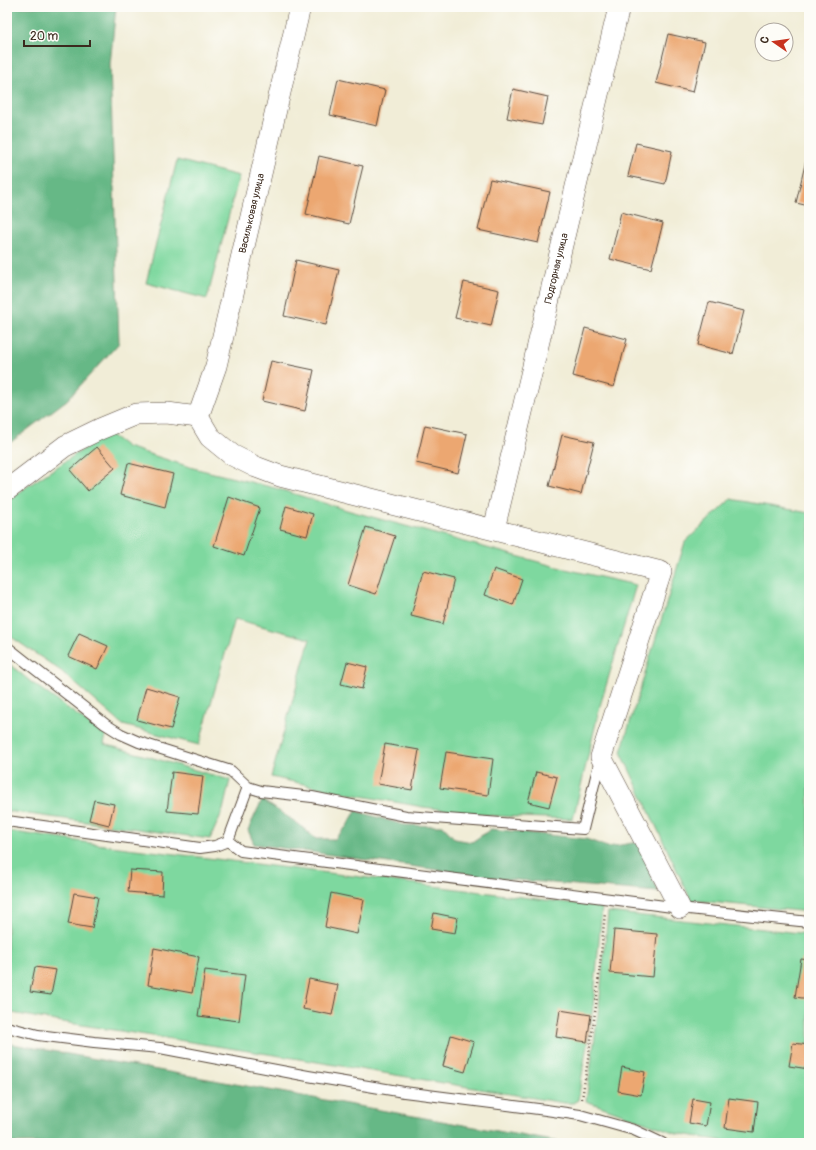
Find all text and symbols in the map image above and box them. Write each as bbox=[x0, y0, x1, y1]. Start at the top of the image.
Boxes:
scale bar bbox=[24, 22, 90, 48]
north arrow bbox=[754, 22, 794, 62]
text: 20 m bbox=[30, 29, 59, 44]
text: С bbox=[758, 35, 772, 45]
street label: Васильковая улица bbox=[237, 172, 267, 254]
street label: Подгорная улица bbox=[542, 231, 571, 305]

